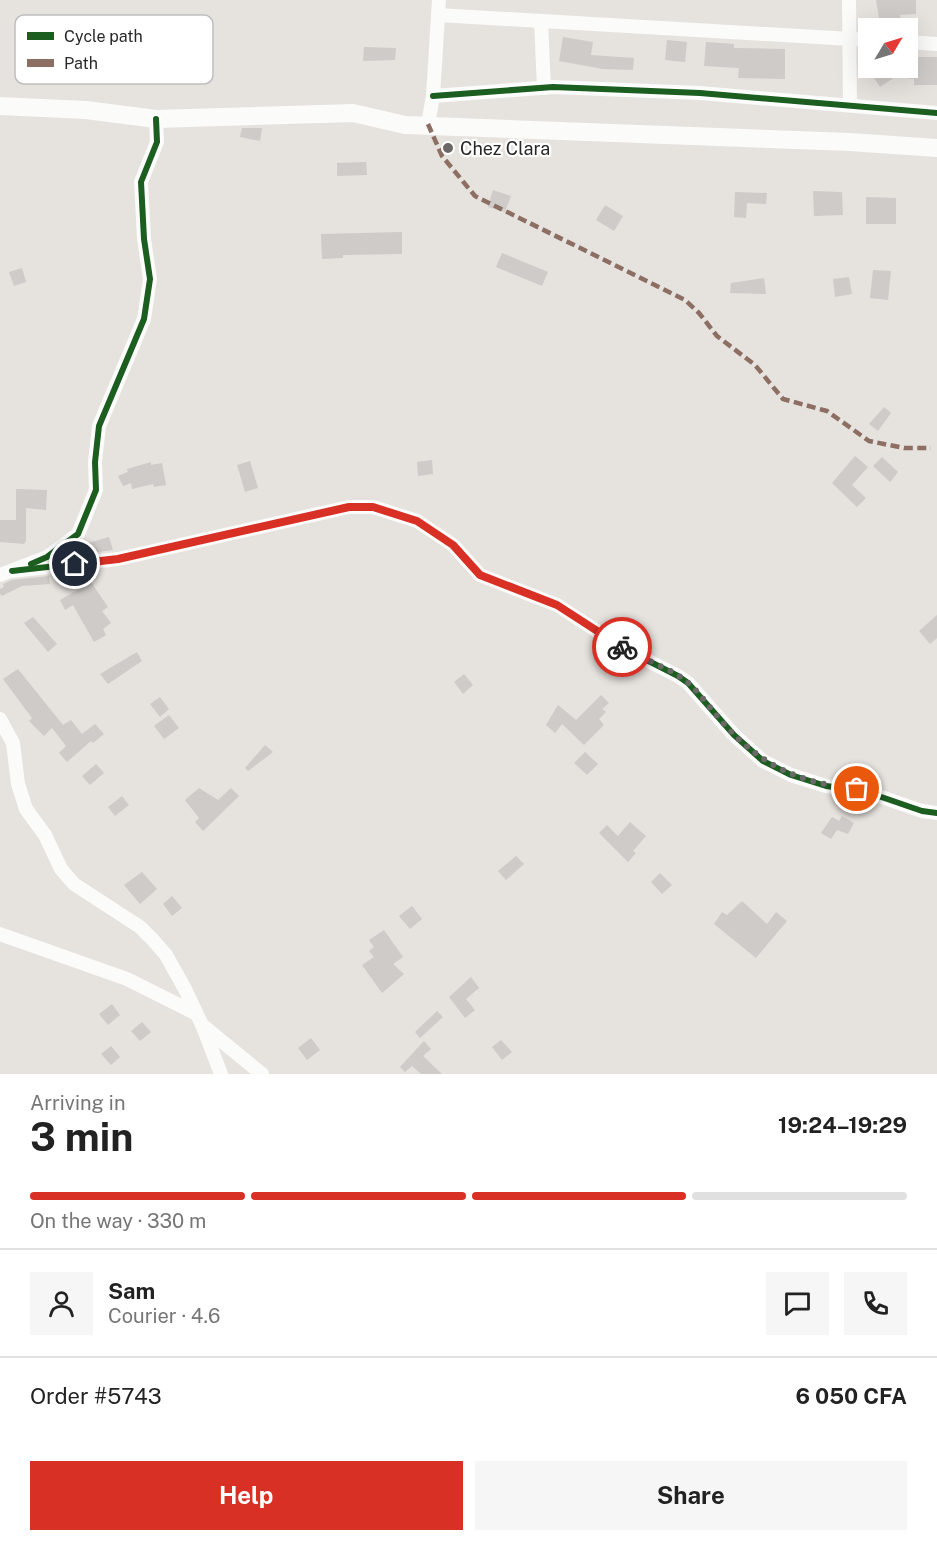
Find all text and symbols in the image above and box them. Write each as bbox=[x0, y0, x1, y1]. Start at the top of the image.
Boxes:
legend bbox=[15, 15, 213, 84]
north arrow bbox=[858, 18, 918, 78]
map controls bbox=[858, 18, 918, 78]
text: Cycle path bbox=[64, 27, 143, 46]
text: Path bbox=[64, 54, 98, 73]
place label: Chez Clara bbox=[460, 138, 550, 159]
marker: Chez Clara bbox=[441, 141, 455, 155]
pin bbox=[49, 538, 100, 589]
icon: home bbox=[58, 547, 91, 580]
courier bbox=[592, 617, 652, 677]
icon: bike bbox=[606, 631, 639, 664]
pin bbox=[831, 763, 882, 814]
icon: bag bbox=[840, 772, 873, 805]
text: Arriving in bbox=[30, 1091, 125, 1115]
text: 19:24–19:29 bbox=[778, 1112, 907, 1138]
text: 3 min bbox=[30, 1114, 133, 1160]
text: On the way · 330 m bbox=[30, 1209, 206, 1233]
button: person bbox=[30, 1272, 93, 1335]
button: chat bbox=[766, 1272, 829, 1335]
button: phone bbox=[844, 1272, 907, 1335]
text: Sam bbox=[108, 1278, 155, 1304]
text: Courier · 4.6 bbox=[108, 1304, 220, 1328]
text: Order #5743 bbox=[30, 1383, 162, 1409]
text: 6 050 CFA bbox=[796, 1383, 907, 1409]
button: Help bbox=[30, 1461, 463, 1530]
button: Share bbox=[475, 1461, 907, 1530]

